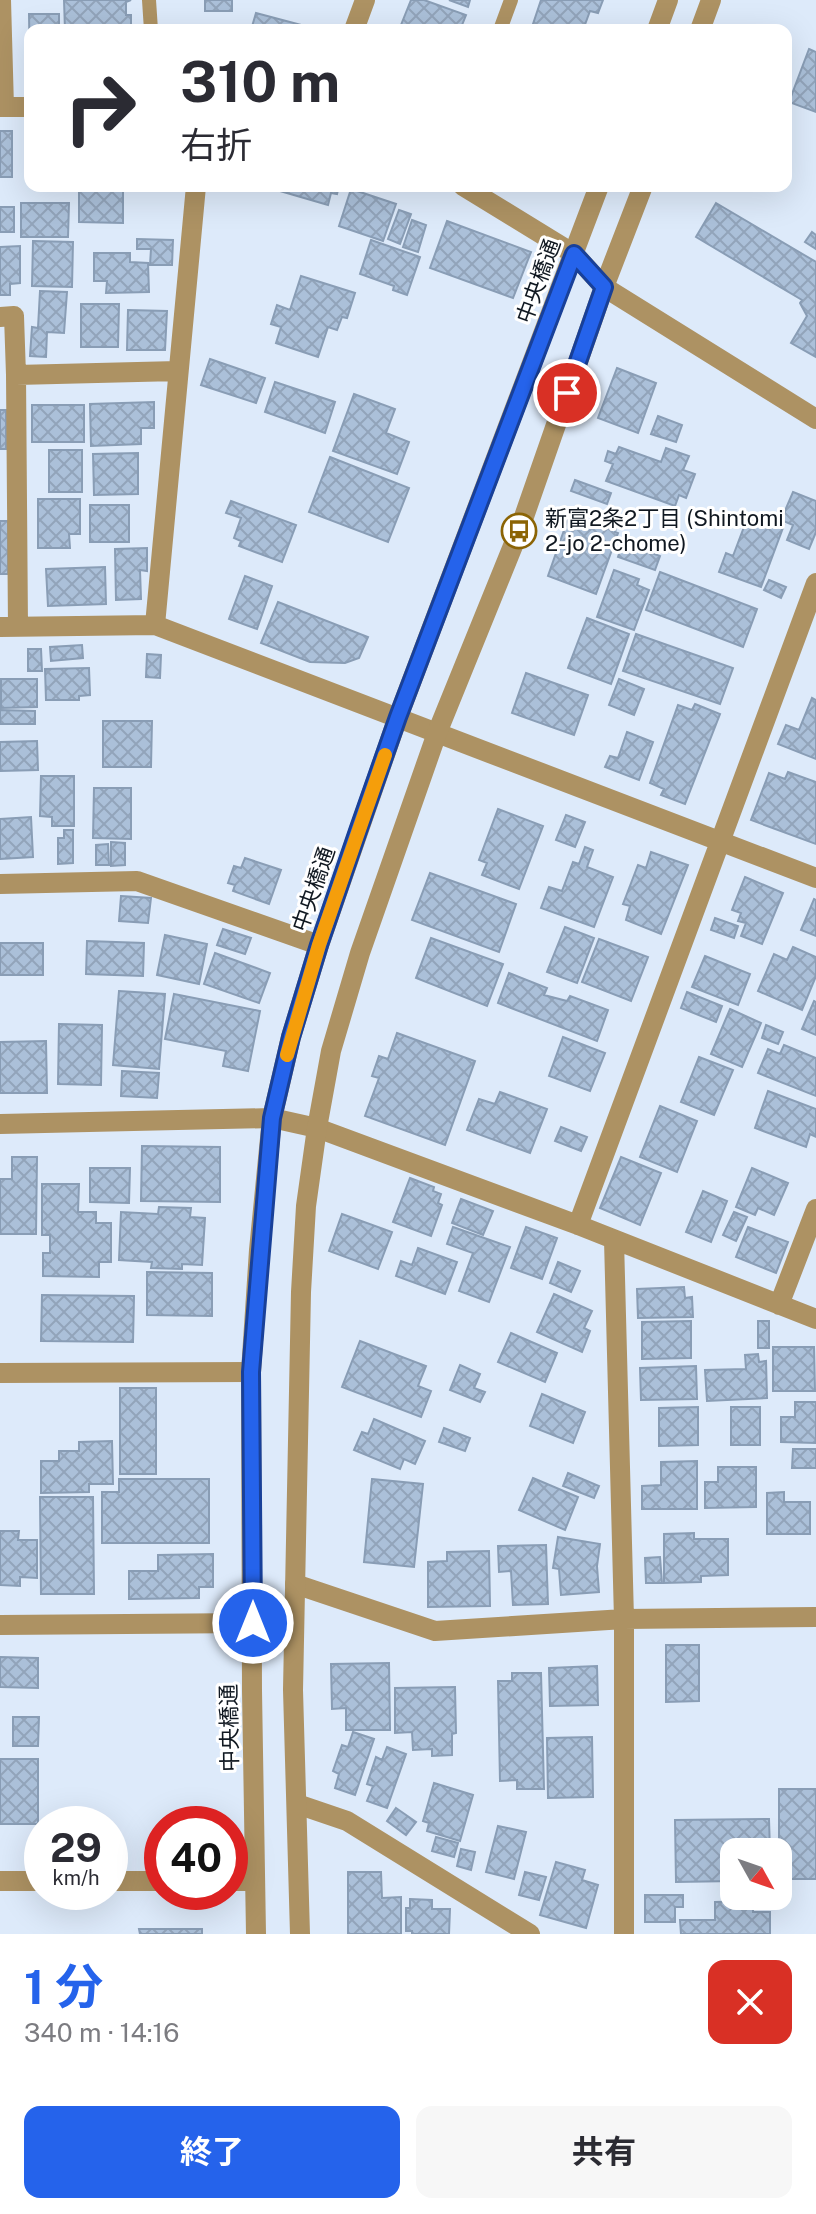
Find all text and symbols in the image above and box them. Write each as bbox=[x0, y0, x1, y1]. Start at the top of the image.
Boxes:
text: 310 m bbox=[180, 49, 340, 115]
icon: right bbox=[48, 56, 152, 160]
text: 右折 bbox=[180, 124, 252, 166]
street label: 中央橋通 bbox=[511, 235, 565, 327]
pin bbox=[533, 359, 601, 427]
icon: arrive bbox=[545, 371, 589, 415]
place label: 新富2条2丁目 (Shintomi 2-jo 2-chome) bbox=[545, 505, 784, 556]
bus stop icon: 新富2条2丁目 (Shintomi 2-jo 2-chome) bbox=[500, 512, 538, 550]
street label: 中央橋通 bbox=[286, 843, 340, 935]
position arrow bbox=[211, 1581, 295, 1665]
street label: 中央橋通 bbox=[215, 1684, 243, 1772]
speed limit sign: 40 bbox=[144, 1806, 248, 1910]
text: 29 bbox=[50, 1824, 102, 1871]
north arrow bbox=[720, 1838, 792, 1910]
map controls bbox=[720, 1838, 792, 1910]
text: km/h bbox=[52, 1866, 100, 1890]
text: 1 分 bbox=[24, 1958, 103, 2015]
button: close bbox=[708, 1960, 792, 2044]
text: 340 m · 14:16 bbox=[24, 2017, 179, 2048]
button: 終了 bbox=[24, 2106, 400, 2198]
button: 共有 bbox=[416, 2106, 792, 2198]

